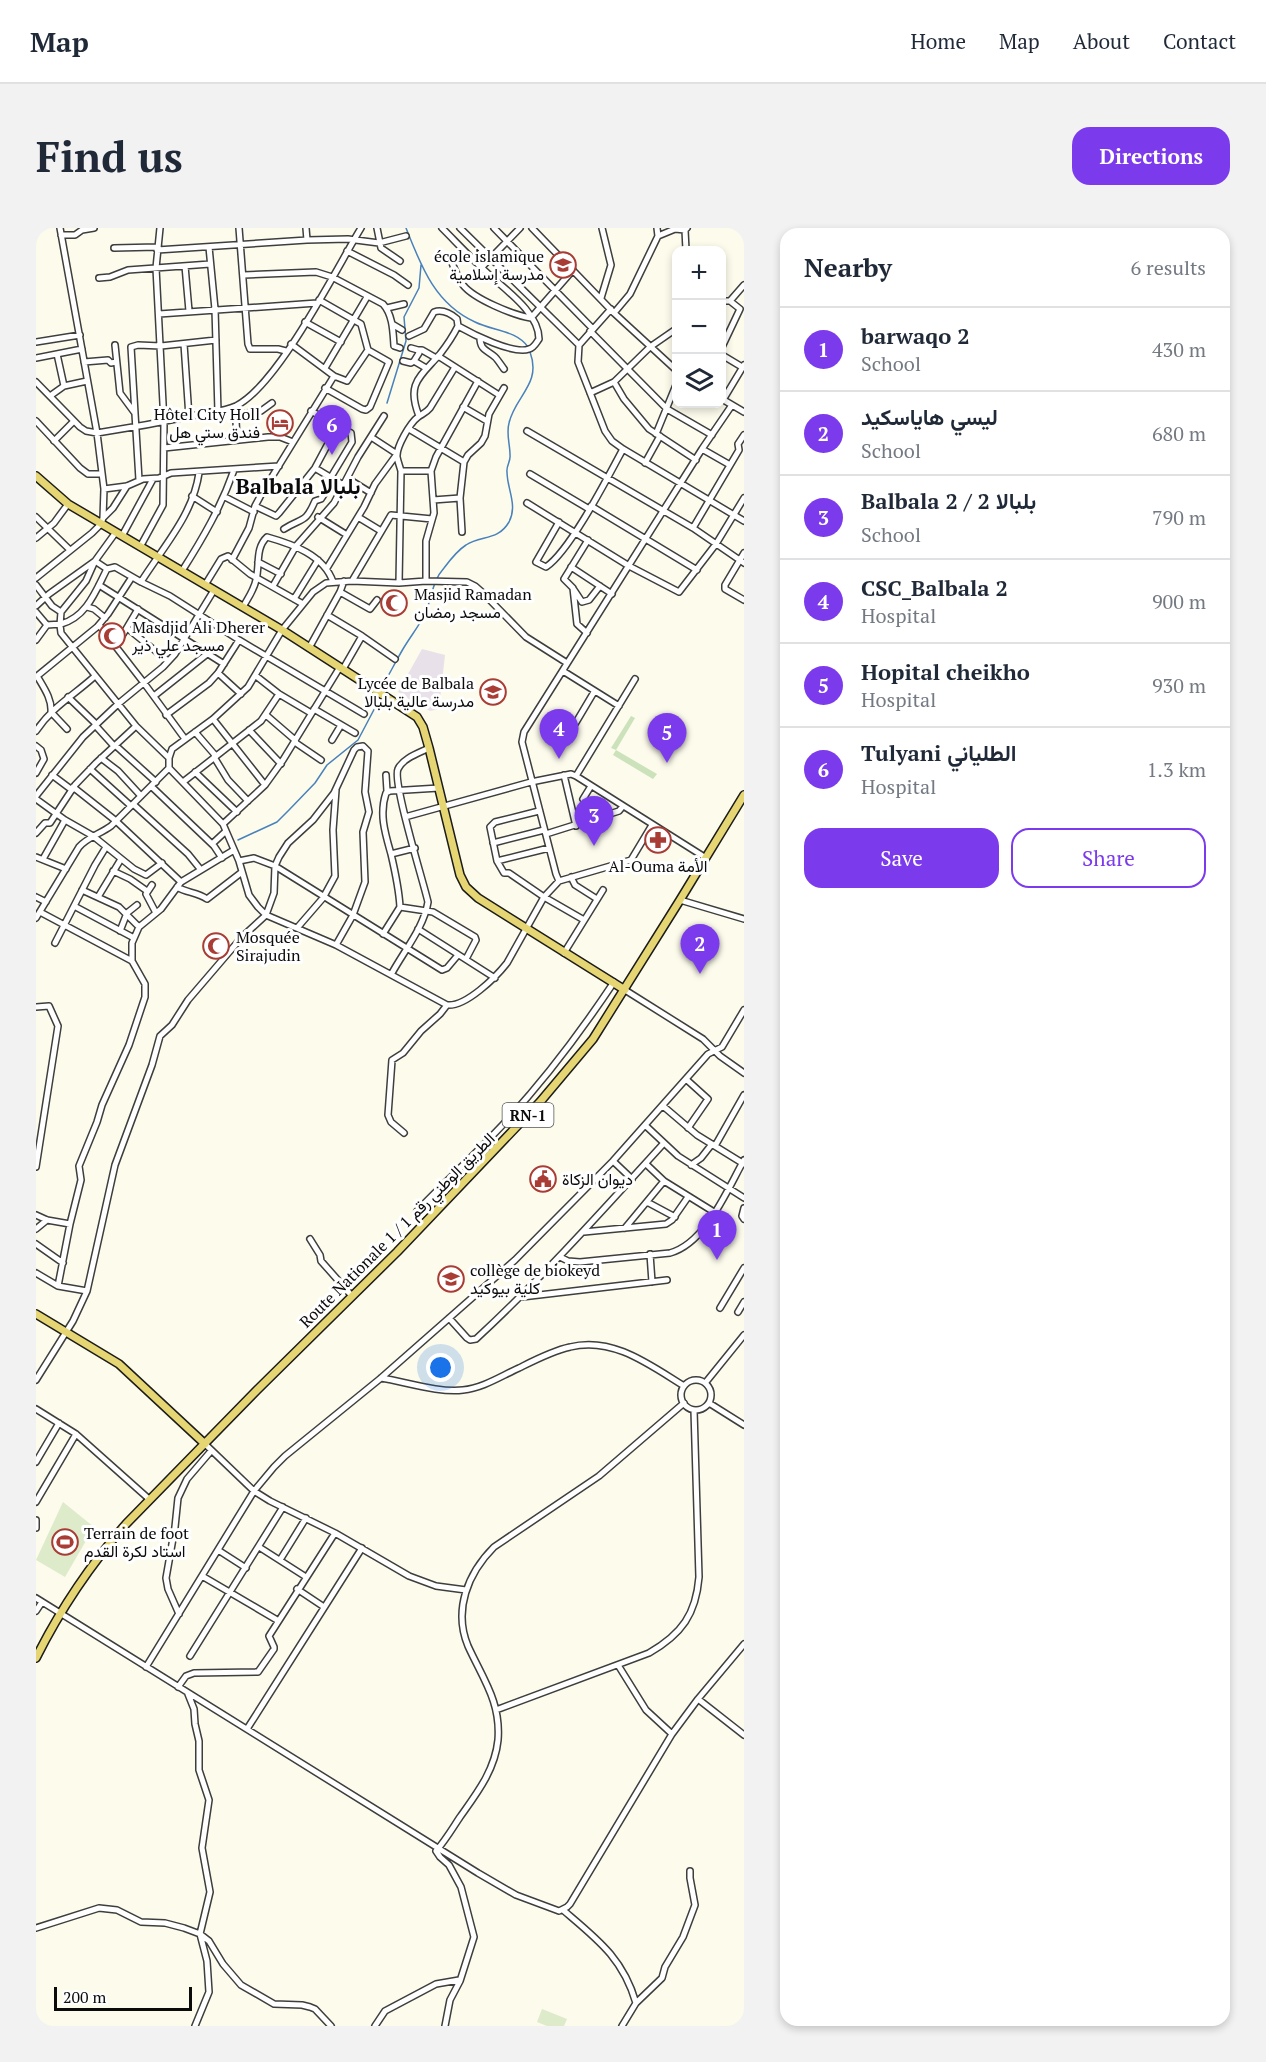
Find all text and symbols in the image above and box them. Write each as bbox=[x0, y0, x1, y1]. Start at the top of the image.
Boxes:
text: Map bbox=[30, 23, 89, 60]
text: Home bbox=[910, 27, 966, 55]
text: Map bbox=[999, 27, 1040, 55]
text: About bbox=[1073, 27, 1130, 55]
text: Contact bbox=[1163, 27, 1236, 55]
button: Directions bbox=[1072, 127, 1230, 185]
text: Find us bbox=[36, 128, 183, 184]
place label: école islamique مدرسة إسلامية bbox=[434, 245, 544, 285]
map controls bbox=[672, 246, 726, 408]
button: + bbox=[672, 246, 726, 300]
school or university icon: école islamique مدرسة إسلامية bbox=[548, 250, 578, 280]
text: Nearby bbox=[804, 250, 892, 284]
text: 6 results bbox=[1131, 254, 1206, 281]
button: − bbox=[672, 300, 726, 354]
text: barwaqo 2 bbox=[861, 321, 970, 350]
text: 1 bbox=[818, 336, 829, 363]
text: 430 m bbox=[1152, 336, 1206, 363]
text: School bbox=[861, 350, 921, 377]
button: layers bbox=[672, 354, 726, 408]
text: ليسي هاياسكيد bbox=[861, 402, 998, 431]
place label: Hôtel City Holl فندق ستي هل bbox=[154, 403, 260, 446]
pin: 6 bbox=[312, 406, 352, 455]
hotel icon: Hôtel City Holl فندق ستي هل bbox=[265, 408, 295, 438]
text: 2 bbox=[818, 420, 829, 447]
text: 680 m bbox=[1152, 420, 1206, 447]
text: School bbox=[861, 437, 921, 464]
district label: Balbala بلبالا bbox=[236, 471, 360, 500]
text: Balbala 2 / بلبالا 2 bbox=[861, 486, 1036, 515]
text: 3 bbox=[818, 504, 829, 531]
text: 790 m bbox=[1152, 504, 1206, 531]
text: School bbox=[861, 521, 921, 548]
text: CSC_Balbala 2 bbox=[861, 573, 1008, 602]
place label: Masjid Ramadan مسجد رمضان bbox=[414, 583, 532, 623]
mosque icon: Masjid Ramadan مسجد رمضان bbox=[379, 588, 409, 618]
text: 4 bbox=[818, 588, 829, 615]
text: 900 m bbox=[1152, 588, 1206, 615]
text: Hospital bbox=[861, 602, 936, 629]
place label: Masdjid Ali Dherer مسجد علي ذير bbox=[131, 616, 266, 659]
mosque icon: Masdjid Ali Dherer مسجد علي ذير bbox=[97, 621, 127, 651]
text: Hopital cheikho bbox=[861, 657, 1030, 686]
place label: Lycée de Balbala مدرسة عالية بلبالا bbox=[358, 672, 474, 712]
text: 5 bbox=[818, 672, 829, 699]
text: 930 m bbox=[1152, 672, 1206, 699]
school or university icon: Lycée de Balbala مدرسة عالية بلبالا bbox=[478, 677, 508, 707]
text: Hospital bbox=[861, 686, 936, 713]
pin: 4 bbox=[540, 710, 578, 759]
pin: 5 bbox=[648, 714, 686, 763]
text: Tulyani الطلياني bbox=[861, 738, 1016, 767]
text: 6 bbox=[818, 756, 829, 783]
text: 1.3 km bbox=[1147, 756, 1206, 783]
text: Hospital bbox=[861, 773, 936, 800]
pin: 3 bbox=[574, 796, 614, 846]
pharmacy icon: Al-Ouma الأمة bbox=[643, 825, 673, 855]
button: Save bbox=[804, 828, 999, 888]
button: Share bbox=[1011, 828, 1206, 888]
place label: Al-Ouma الأمة bbox=[609, 855, 708, 877]
pin: 2 bbox=[680, 924, 720, 974]
place label: Mosquée Sirajudin bbox=[236, 926, 301, 966]
mosque icon: Mosquée Sirajudin bbox=[201, 931, 231, 961]
road number: RN-1 bbox=[502, 1103, 554, 1127]
street label: Route Nationale 1 / الطريق الوطني رقم 1 bbox=[295, 1128, 502, 1335]
public building icon: ديوان الزكاة bbox=[528, 1164, 558, 1194]
place label: ديوان الزكاة bbox=[562, 1168, 633, 1190]
pin: 1 bbox=[698, 1210, 736, 1260]
place label: collège de biokeyd كلية بيوكيد bbox=[470, 1259, 600, 1299]
school or university icon: collège de biokeyd كلية بيوكيد bbox=[436, 1264, 466, 1294]
your location bbox=[426, 1353, 455, 1382]
place label: Terrain de foot استاد لكرة القدم bbox=[84, 1522, 189, 1562]
sports icon: Terrain de foot استاد لكرة القدم bbox=[50, 1527, 80, 1557]
scale bar bbox=[54, 1984, 192, 2012]
text: 200 m bbox=[63, 1986, 106, 2008]

